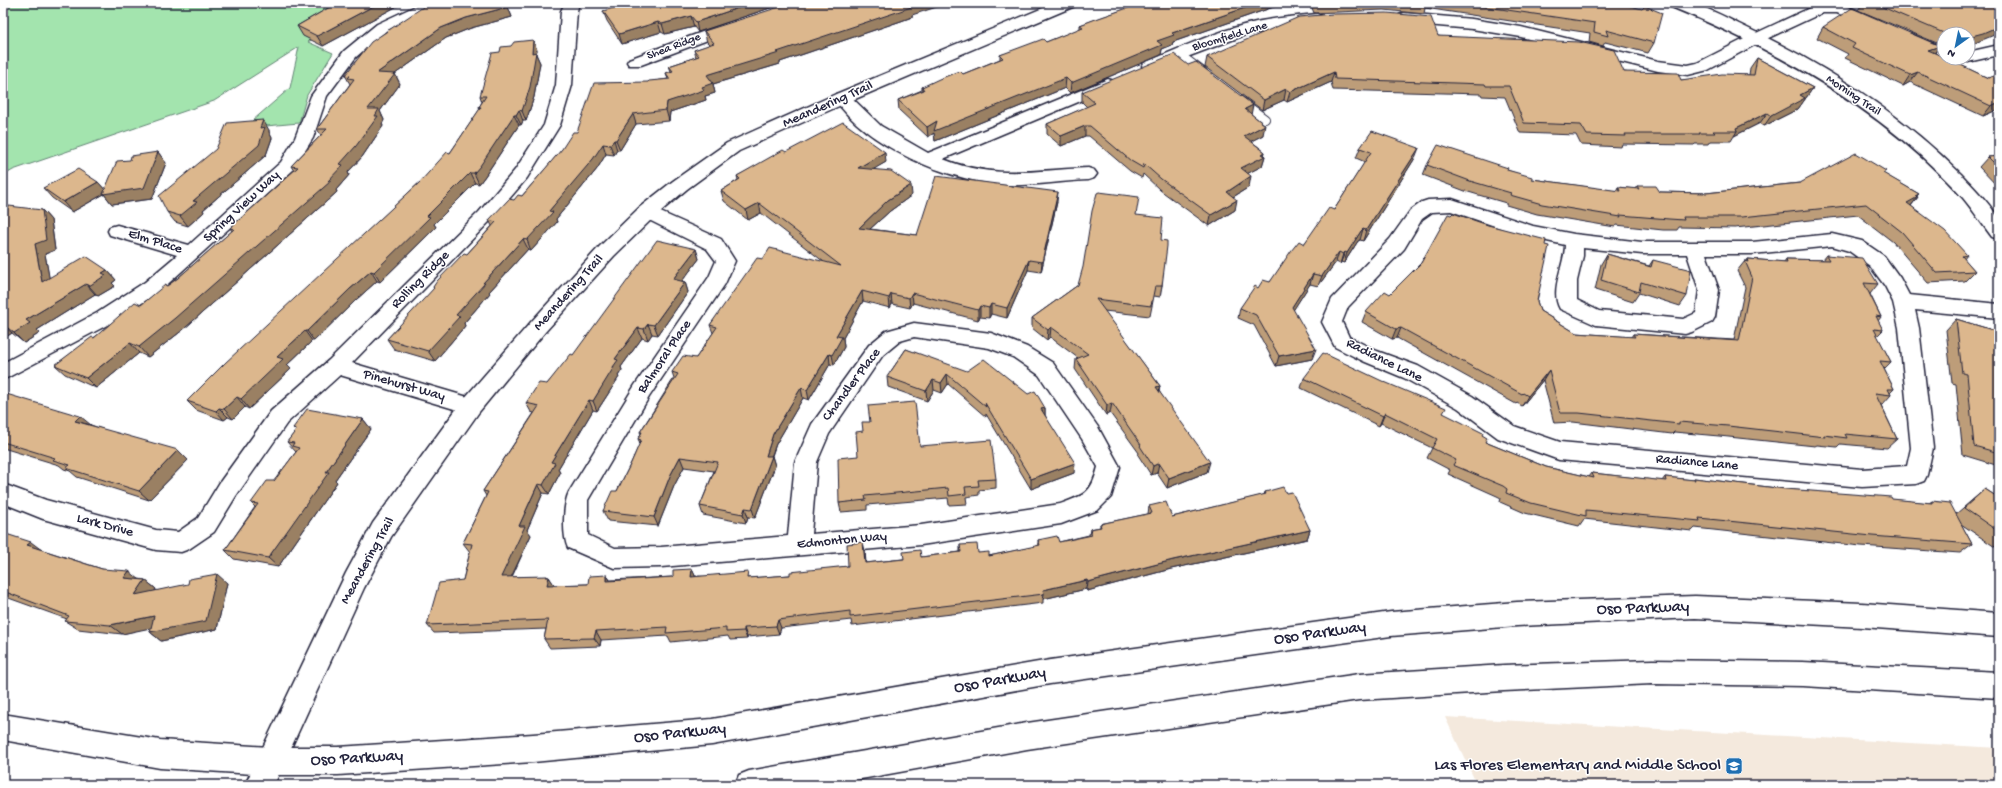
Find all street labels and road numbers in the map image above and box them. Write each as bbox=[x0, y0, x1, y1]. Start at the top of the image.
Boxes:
street label: Bloomfield Lane bbox=[1190, 19, 1270, 55]
street label: Shea Ridge bbox=[645, 30, 704, 64]
street label: Morning Trail bbox=[1823, 73, 1883, 120]
street label: Meandering Trail bbox=[780, 78, 876, 132]
street label: Spring View Way bbox=[200, 167, 284, 247]
street label: Elm Place bbox=[126, 226, 185, 258]
street label: Rolling Ridge bbox=[388, 247, 454, 313]
street label: Meandering Trail bbox=[530, 251, 608, 335]
street label: Balmoral Place bbox=[634, 316, 696, 398]
street label: Radiance Lane bbox=[1343, 335, 1426, 387]
street label: Chandler Place bbox=[819, 345, 885, 425]
street label: Pinehurst Way bbox=[360, 366, 447, 406]
street label: Radiance Lane bbox=[1655, 451, 1740, 475]
street label: Lark Drive bbox=[75, 510, 136, 542]
street label: Meandering Trail bbox=[337, 514, 399, 608]
street label: Edmonton Way bbox=[796, 529, 888, 553]
street label: Oso Parkway bbox=[1596, 597, 1690, 621]
street label: Oso Parkway bbox=[1273, 618, 1368, 650]
street label: Oso Parkway bbox=[953, 663, 1048, 699]
street label: Oso Parkway bbox=[633, 719, 728, 749]
street label: Oso Parkway bbox=[310, 747, 404, 771]

